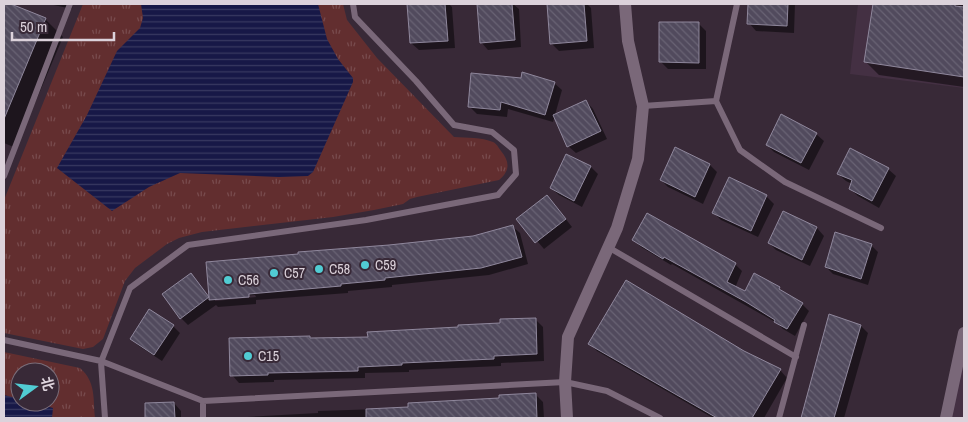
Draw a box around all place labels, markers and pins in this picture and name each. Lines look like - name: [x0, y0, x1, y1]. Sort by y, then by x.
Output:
- place label: C59: [375, 256, 396, 274]
- marker: C59: [359, 259, 371, 271]
- place label: C58: [329, 260, 350, 278]
- marker: C58: [313, 263, 325, 275]
- place label: C57: [284, 264, 305, 282]
- marker: C57: [268, 267, 280, 279]
- place label: C56: [238, 271, 259, 289]
- marker: C56: [222, 274, 234, 286]
- place label: C15: [258, 347, 279, 365]
- marker: C15: [242, 350, 254, 362]

